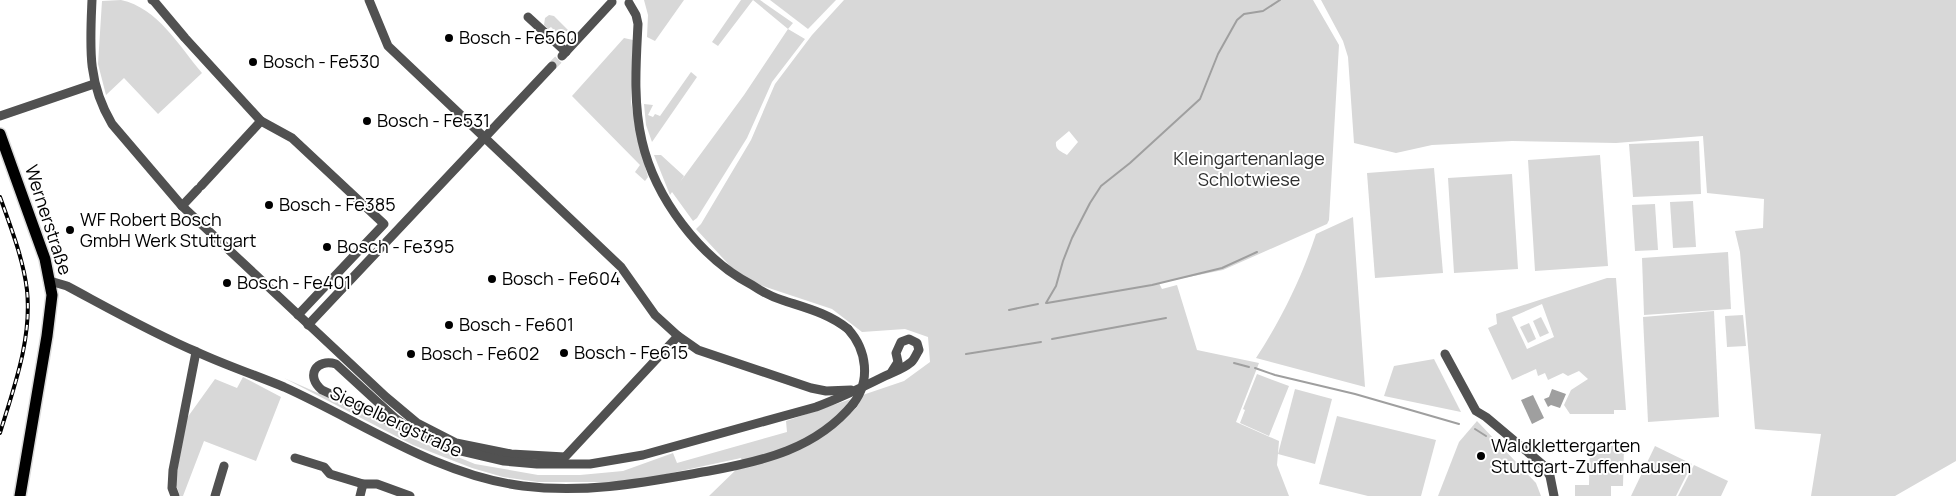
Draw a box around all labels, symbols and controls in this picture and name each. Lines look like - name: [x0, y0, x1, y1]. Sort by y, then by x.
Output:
- place label: Bosch - Fe560: [459, 25, 577, 49]
- marker: Bosch - Fe560: [443, 32, 455, 44]
- place label: Bosch - Fe530: [263, 49, 380, 73]
- marker: Bosch - Fe530: [247, 56, 259, 68]
- place label: Bosch - Fe531: [377, 108, 490, 132]
- marker: Bosch - Fe531: [361, 115, 373, 127]
- park label: Kleingartenanlage Schlotwiese: [1173, 146, 1325, 191]
- street label: Wernerstraße: [20, 162, 78, 278]
- place label: Bosch - Fe385: [279, 192, 396, 216]
- marker: Bosch - Fe385: [263, 199, 275, 211]
- place label: WF Robert Bosch GmbH Werk Stuttgart: [80, 207, 257, 252]
- marker: WF Robert Bosch GmbH Werk Stuttgart: [64, 224, 76, 236]
- place label: Bosch - Fe395: [337, 234, 454, 258]
- marker: Bosch - Fe395: [321, 241, 333, 253]
- place label: Bosch - Fe604: [502, 266, 621, 290]
- place label: Bosch - Fe401: [237, 270, 351, 294]
- marker: Bosch - Fe604: [486, 273, 498, 285]
- marker: Bosch - Fe401: [221, 277, 233, 289]
- place label: Bosch - Fe601: [459, 312, 574, 336]
- marker: Bosch - Fe601: [443, 319, 455, 331]
- place label: Bosch - Fe615: [574, 340, 688, 364]
- place label: Bosch - Fe602: [421, 341, 539, 365]
- marker: Bosch - Fe615: [558, 347, 570, 359]
- marker: Bosch - Fe602: [405, 348, 417, 360]
- street label: Siegelbergstraße: [326, 380, 466, 462]
- place label: Waldklettergarten Stuttgart-Zuffenhausen: [1491, 433, 1691, 478]
- marker: Waldklettergarten Stuttgart-Zuffenhausen: [1475, 450, 1487, 462]

